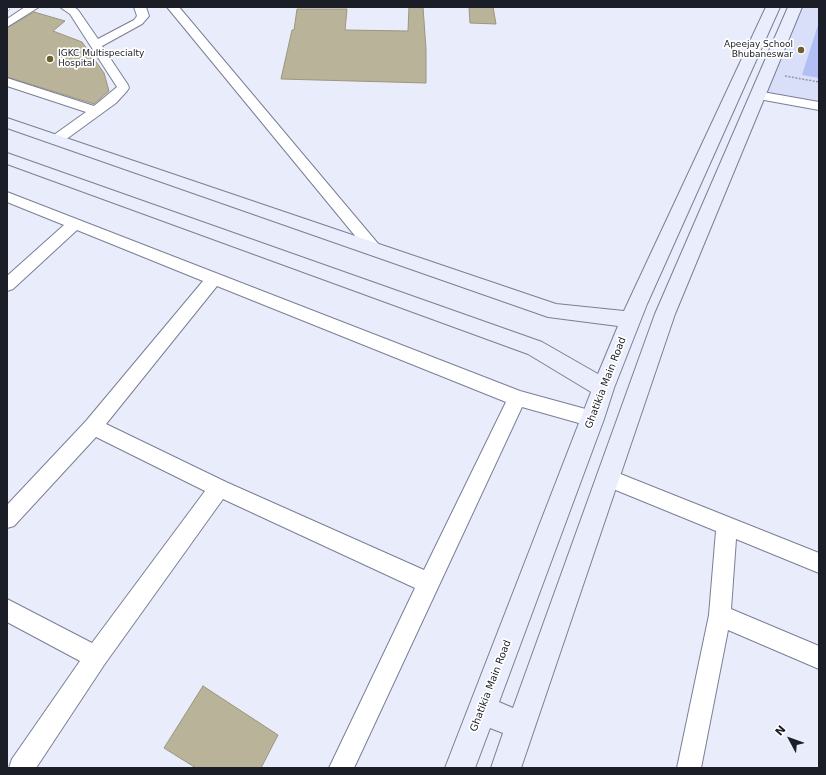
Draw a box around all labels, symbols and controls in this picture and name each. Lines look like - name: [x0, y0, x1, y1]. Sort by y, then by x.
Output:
- place label: Apeejay School Bhubaneswar: [724, 40, 793, 61]
- marker: Apeejay School Bhubaneswar: [796, 45, 806, 55]
- place label: IGKC Multispecialty Hospital: [58, 49, 144, 70]
- marker: IGKC Multispecialty Hospital: [45, 54, 55, 64]
- street label: Ghatikia Main Road: [583, 336, 629, 430]
- street label: Ghatikia Main Road: [468, 639, 514, 733]
- north arrow: [770, 719, 810, 759]
- text: N: [773, 723, 788, 739]

